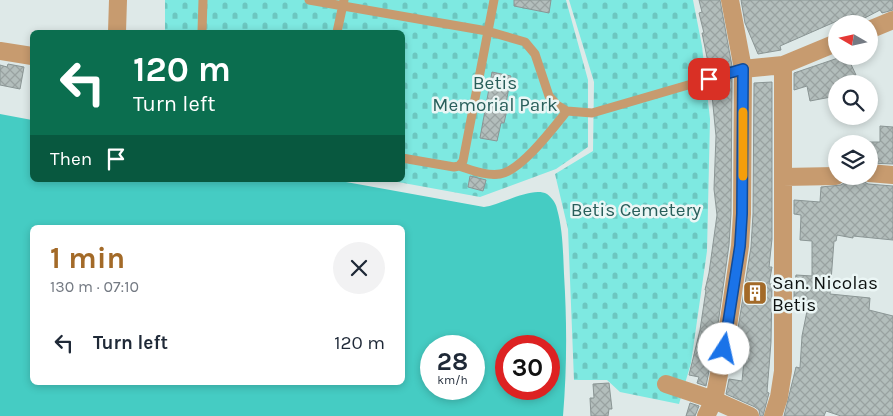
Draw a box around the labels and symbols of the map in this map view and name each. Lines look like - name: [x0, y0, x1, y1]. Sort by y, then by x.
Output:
- north arrow: [828, 15, 878, 65]
- pin: [688, 58, 730, 100]
- park label: Betis Memorial Park: [432, 72, 558, 116]
- park label: Betis Cemetery: [571, 199, 701, 221]
- place label: San. Nicolas Betis: [772, 272, 878, 316]
- building icon: San. Nicolas Betis: [742, 280, 768, 306]
- position arrow: [697, 322, 749, 374]
- speed limit sign: 30: [495, 335, 560, 400]

